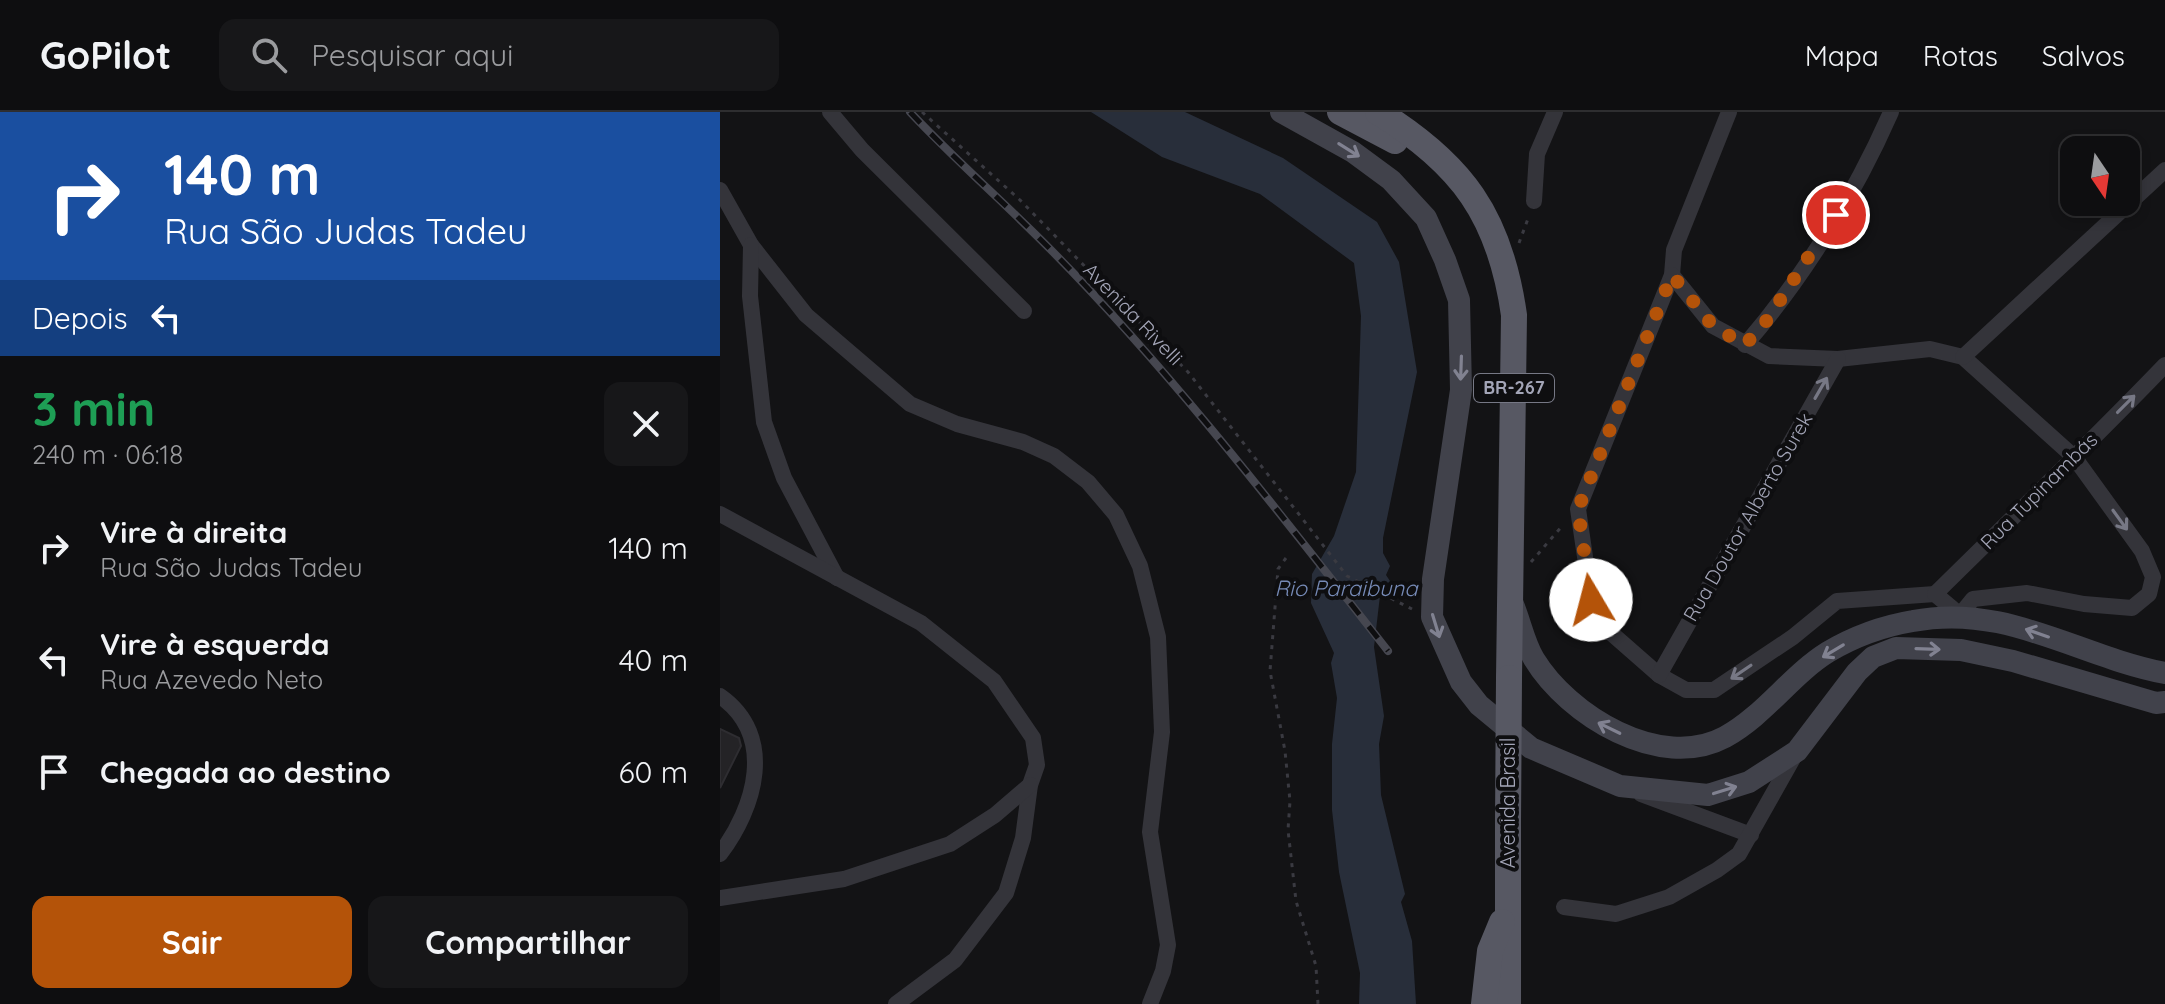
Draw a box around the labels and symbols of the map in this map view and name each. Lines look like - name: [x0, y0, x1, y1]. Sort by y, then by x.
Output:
- north arrow: [2060, 136, 2140, 216]
- one-way arrow: [1337, 143, 1360, 159]
- pin: [1802, 181, 1870, 249]
- street label: Avenida Rivelli: [1078, 257, 1188, 370]
- one-way arrow: [1454, 354, 1469, 381]
- road number: BR-267: [1474, 374, 1554, 402]
- one-way arrow: [1814, 377, 1830, 400]
- one-way arrow: [2117, 394, 2136, 414]
- street label: Rua Doutor Alberto Surek: [1678, 408, 1818, 626]
- street label: Rua Tupinambás: [1975, 427, 2102, 554]
- one-way arrow: [2111, 509, 2128, 530]
- position arrow: [1549, 558, 1633, 642]
- water label: Rio Paraibuna: [1274, 574, 1419, 602]
- one-way arrow: [1429, 612, 1444, 638]
- one-way arrow: [2025, 624, 2050, 639]
- one-way arrow: [1914, 641, 1941, 656]
- one-way arrow: [1822, 643, 1845, 659]
- one-way arrow: [1730, 664, 1752, 680]
- one-way arrow: [1597, 720, 1621, 735]
- street label: Avenida Brasil: [1495, 738, 1520, 868]
- one-way arrow: [1712, 782, 1738, 797]

